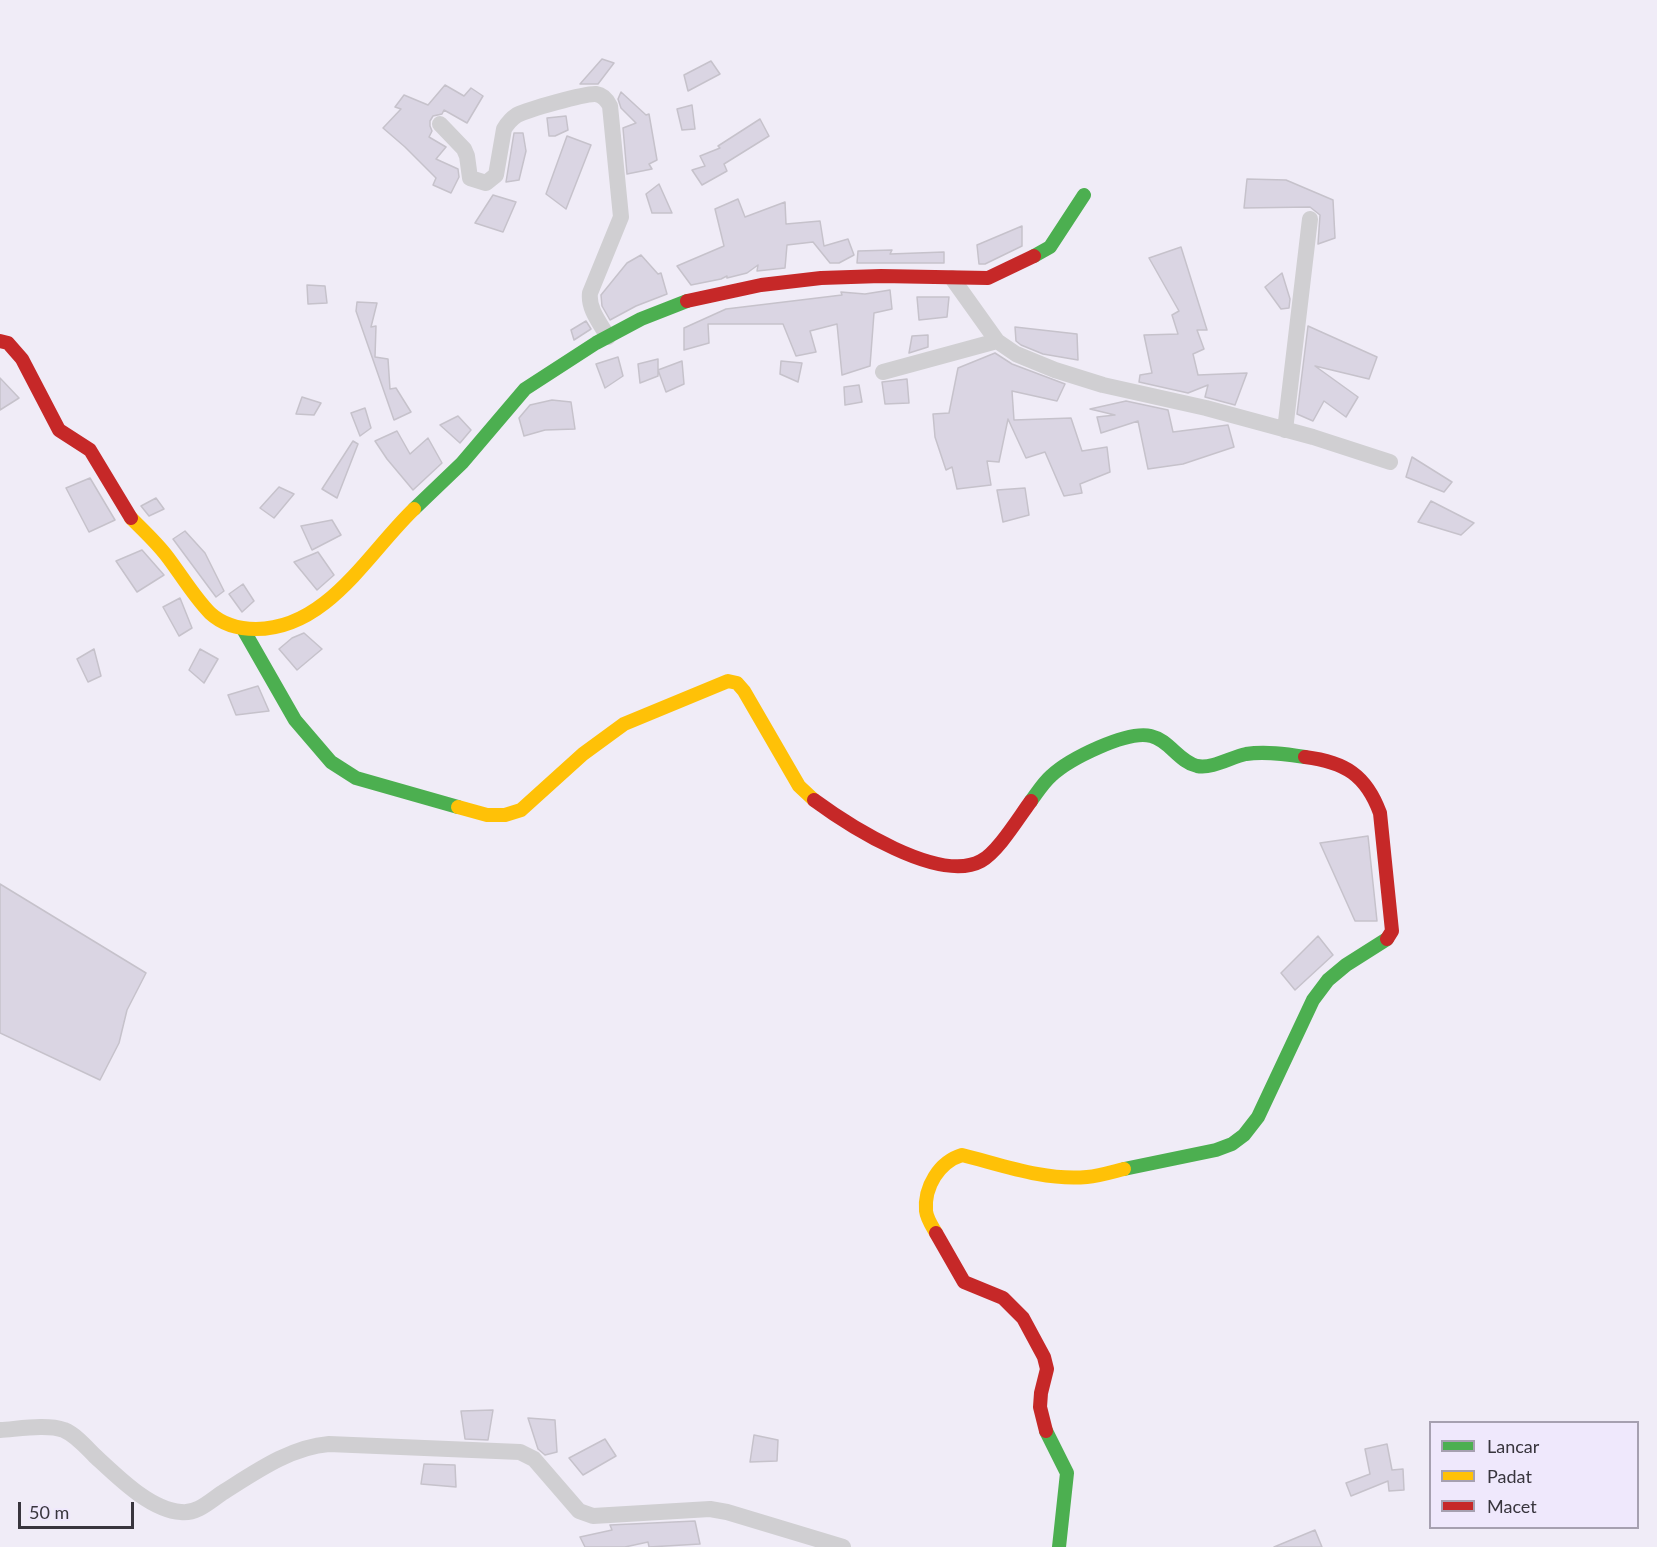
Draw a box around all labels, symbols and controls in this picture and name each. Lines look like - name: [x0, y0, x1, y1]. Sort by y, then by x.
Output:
- legend: [1429, 1421, 1639, 1529]
- text: Lancar: [1487, 1435, 1539, 1457]
- text: Padat: [1487, 1465, 1532, 1487]
- scale bar: [21, 1490, 136, 1528]
- text: Macet: [1487, 1495, 1537, 1517]
- text: 50 m: [29, 1501, 69, 1523]

